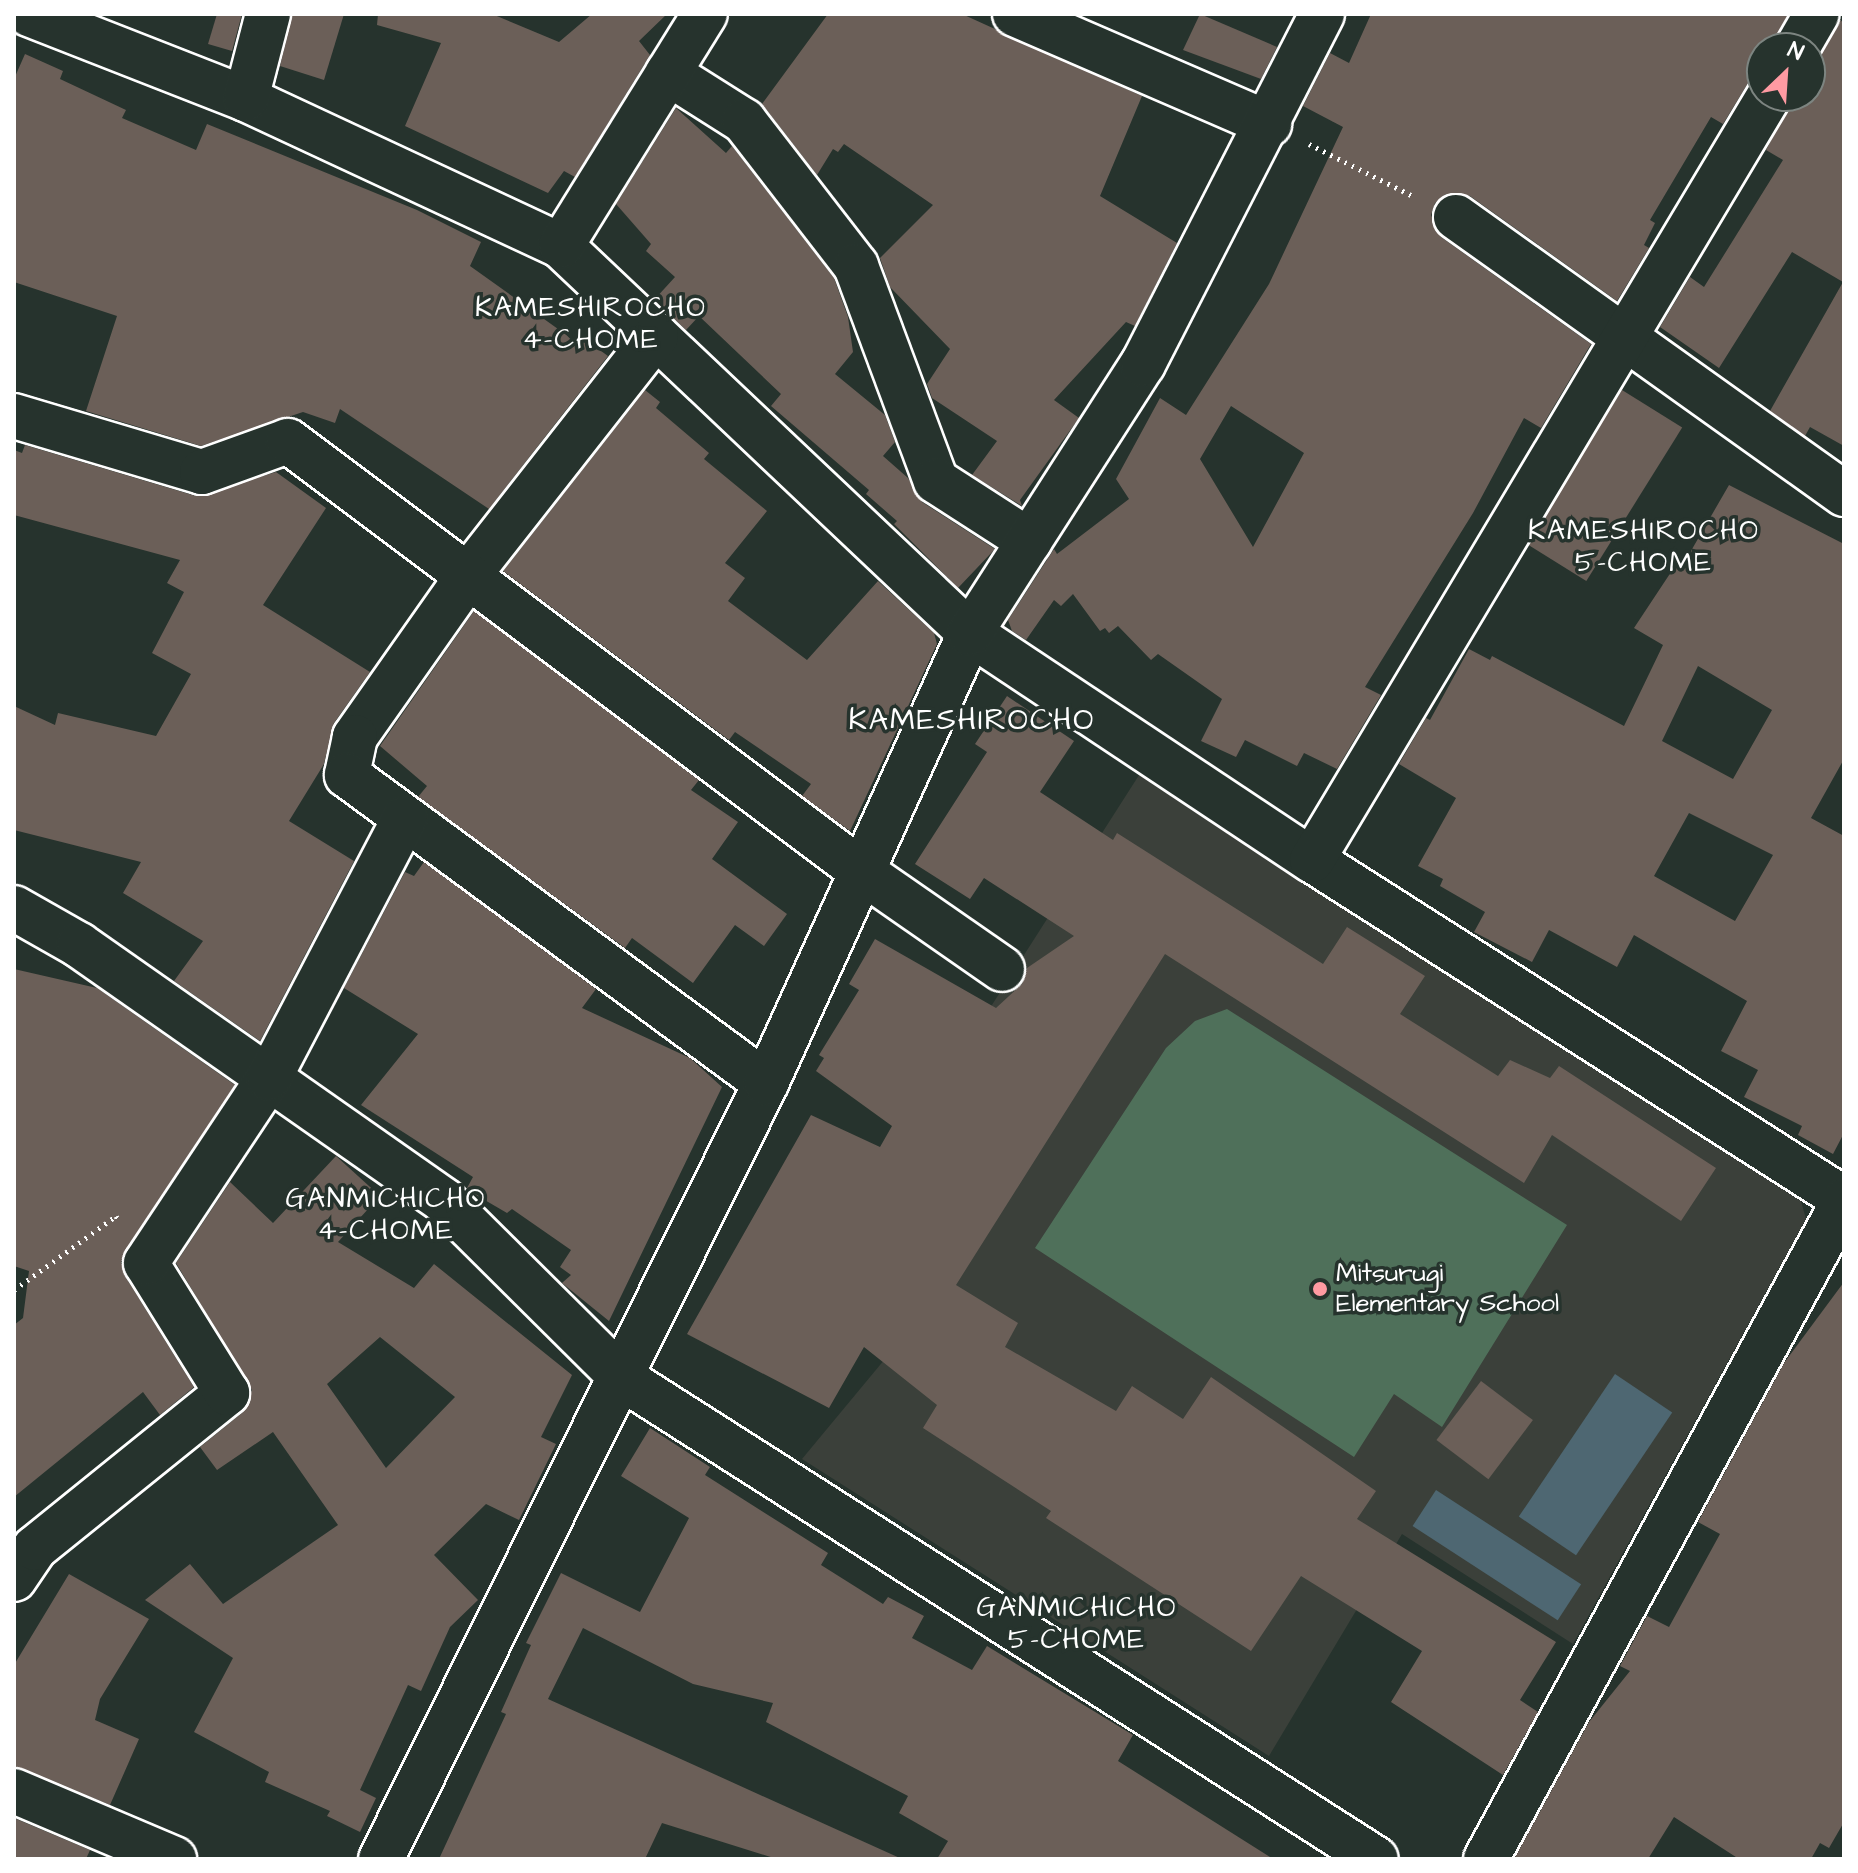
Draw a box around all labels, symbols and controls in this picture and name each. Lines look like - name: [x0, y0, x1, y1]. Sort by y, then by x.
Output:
- north arrow: [1746, 32, 1826, 112]
- text: N: [1783, 35, 1808, 69]
- district label: KAMESHIROCHO 4-CHOME: [475, 291, 707, 357]
- district label: KAMESHIROCHO 5-CHOME: [1528, 514, 1760, 580]
- district label: KAMESHIROCHO: [849, 702, 1095, 738]
- district label: GANMICHICHO 4-CHOME: [286, 1182, 486, 1248]
- place label: Mitsurugi Elementary School: [1336, 1258, 1559, 1320]
- marker: Mitsurugi Elementary School: [1311, 1280, 1329, 1298]
- district label: GANMICHICHO 5-CHOME: [977, 1591, 1177, 1657]

